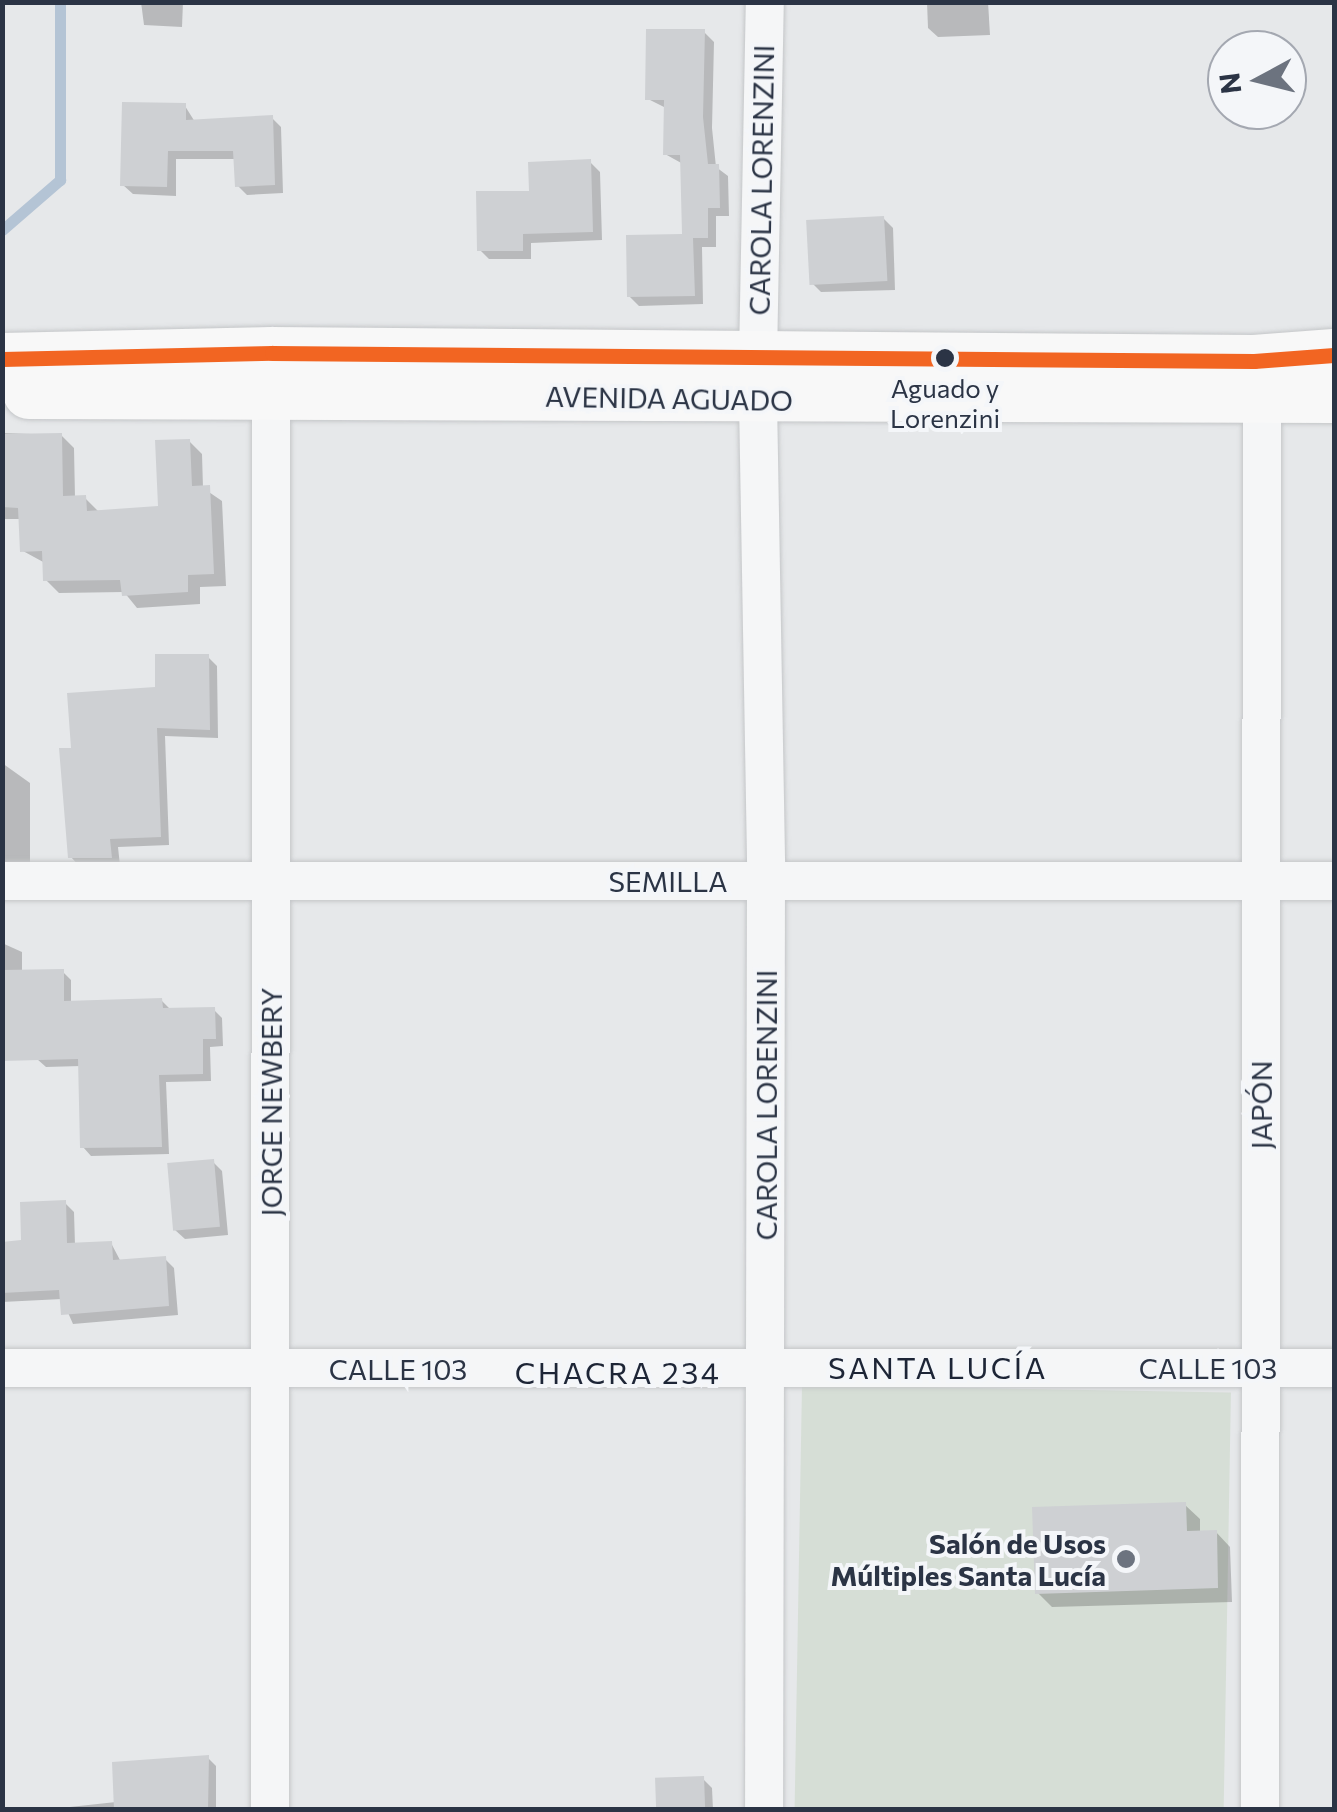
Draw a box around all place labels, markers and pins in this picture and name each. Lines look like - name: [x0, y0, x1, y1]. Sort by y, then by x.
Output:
- marker: Aguado y Lorenzini: [935, 348, 955, 368]
- place label: Aguado y Lorenzini: [890, 372, 1000, 433]
- place label: Salón de Usos Múltiples Santa Lucía: [831, 1526, 1106, 1592]
- marker: Salón de Usos Múltiples Santa Lucía: [1115, 1548, 1137, 1570]

